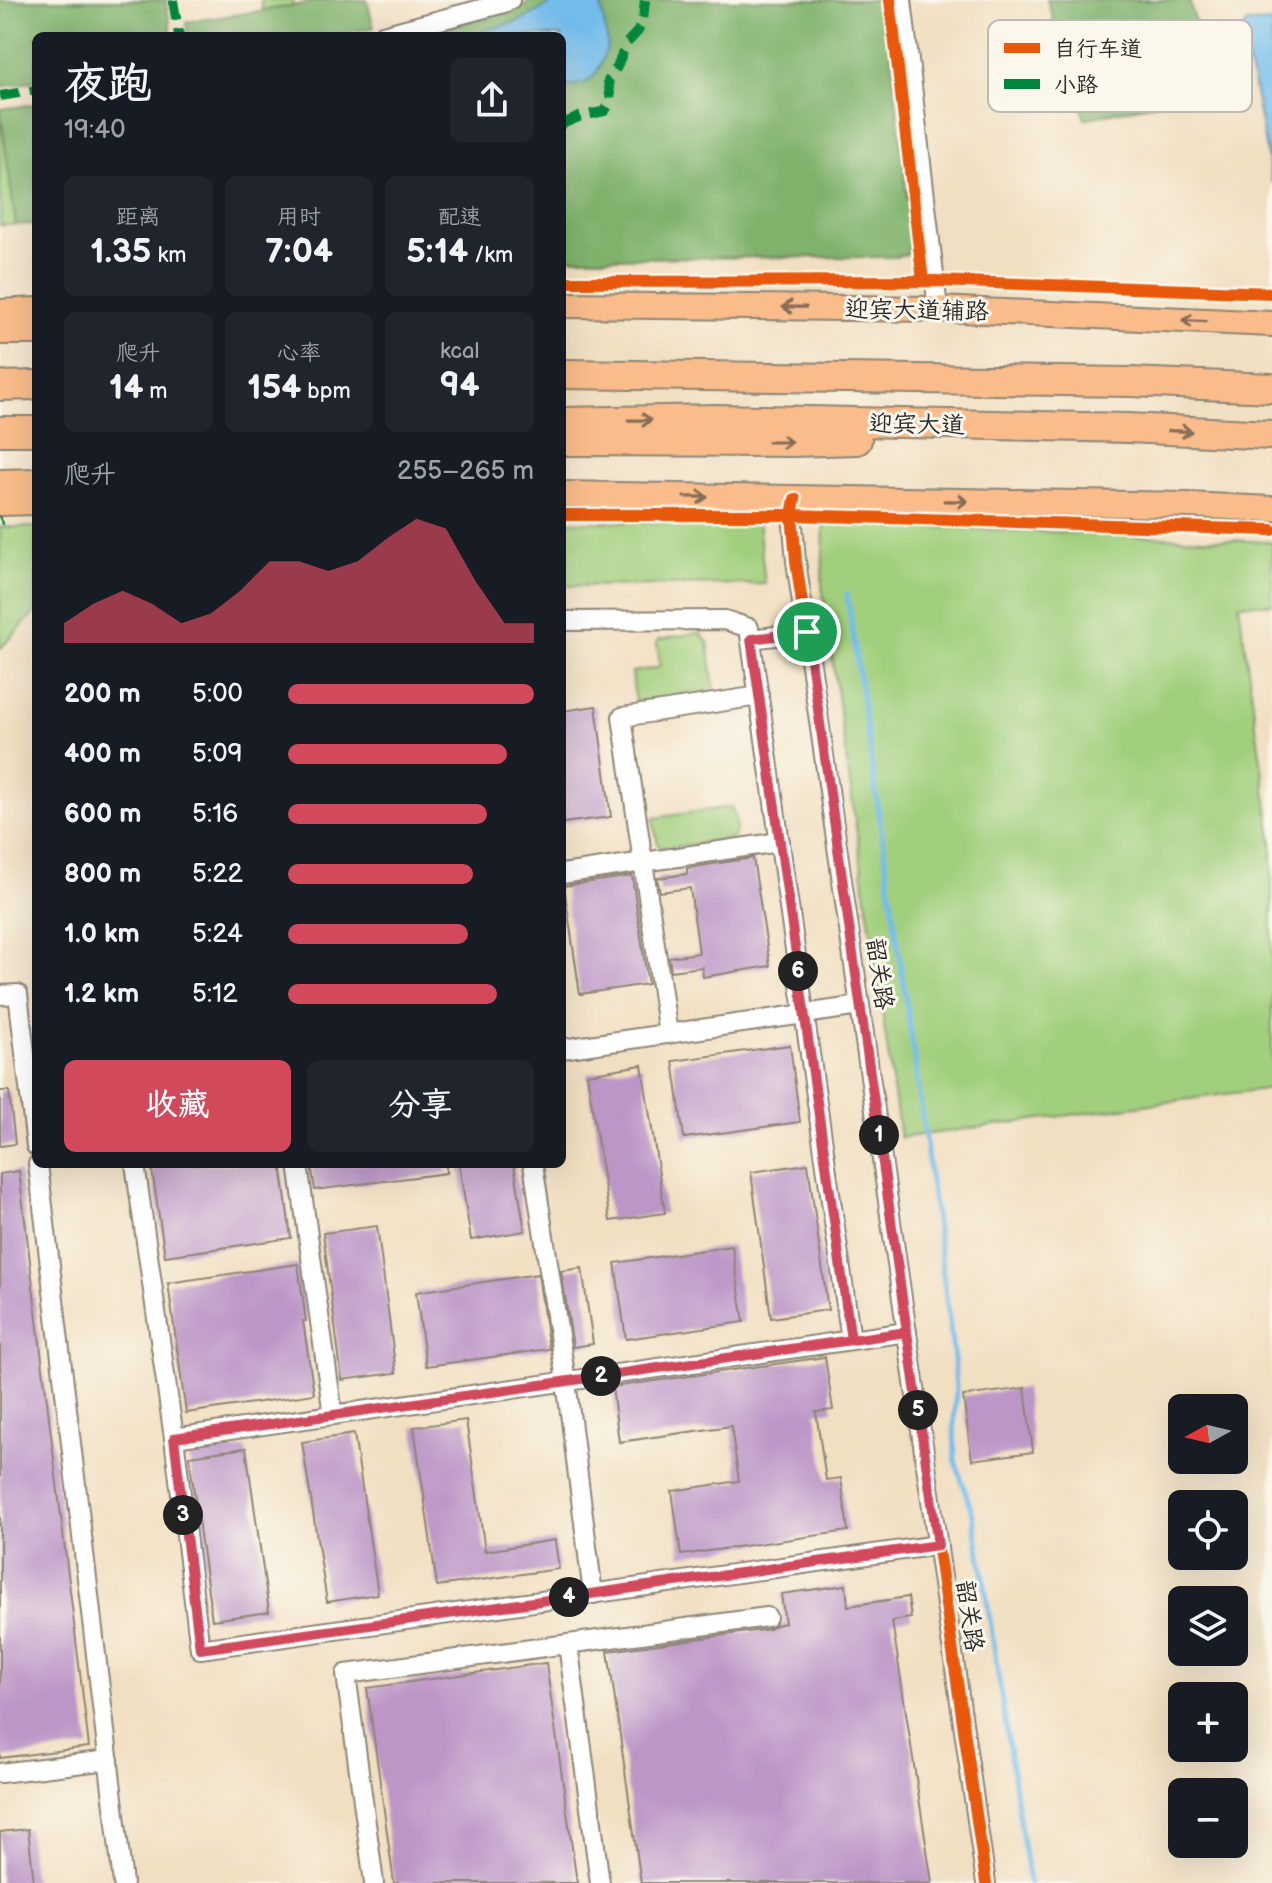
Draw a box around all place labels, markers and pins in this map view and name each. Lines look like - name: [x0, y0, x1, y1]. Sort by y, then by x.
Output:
- pin: [773, 598, 841, 666]
- pin: 6: [778, 951, 818, 991]
- pin: 1: [859, 1115, 899, 1155]
- pin: 2: [581, 1356, 621, 1396]
- pin: 5: [898, 1390, 938, 1430]
- pin: 3: [163, 1495, 203, 1535]
- pin: 4: [549, 1577, 589, 1617]

